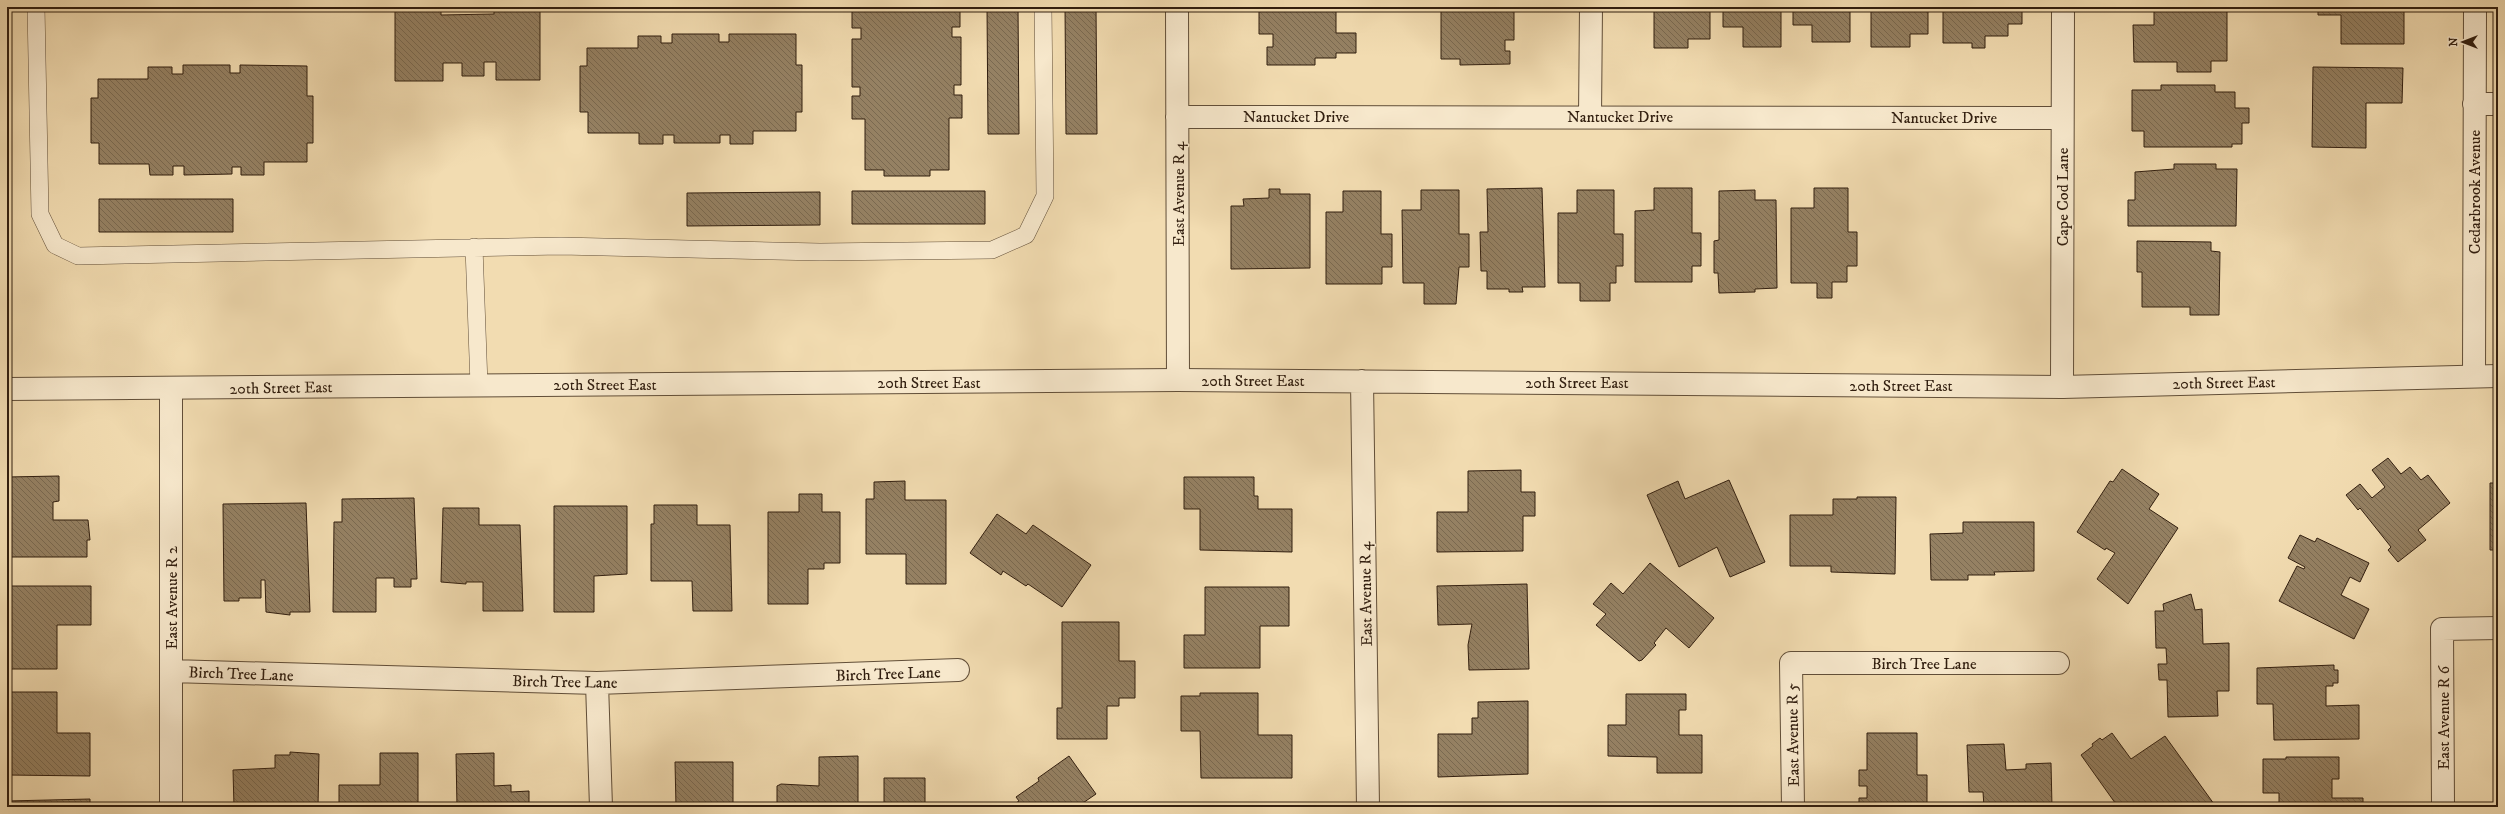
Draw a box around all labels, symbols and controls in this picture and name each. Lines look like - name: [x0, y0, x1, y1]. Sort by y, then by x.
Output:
- north arrow: [2443, 22, 2483, 62]
- text: N: [2447, 37, 2461, 47]
- street label: Nantucket Drive: [1243, 107, 1349, 127]
- street label: Nantucket Drive: [1567, 107, 1673, 127]
- street label: Nantucket Drive: [1891, 108, 1997, 128]
- street label: Cedarbrook Avenue: [2465, 129, 2485, 254]
- street label: East Avenue R 4: [1169, 141, 1189, 246]
- street label: Cape Cod Lane: [2053, 147, 2073, 246]
- street label: 20th Street East: [1201, 371, 1305, 391]
- street label: 20th Street East: [2172, 372, 2276, 394]
- street label: 20th Street East: [877, 373, 981, 393]
- street label: 20th Street East: [1525, 373, 1629, 393]
- street label: 20th Street East: [553, 375, 657, 395]
- street label: 20th Street East: [1849, 376, 1953, 396]
- street label: 20th Street East: [229, 377, 333, 399]
- street label: East Avenue R 4: [1355, 541, 1377, 647]
- street label: East Avenue R 2: [162, 546, 182, 650]
- street label: Birch Tree Lane: [1871, 654, 1977, 674]
- street label: Birch Tree Lane: [188, 662, 294, 686]
- street label: Birch Tree Lane: [835, 662, 941, 686]
- street label: East Avenue R 6: [2434, 665, 2454, 770]
- street label: Birch Tree Lane: [512, 671, 618, 693]
- street label: East Avenue R 5: [1782, 683, 1804, 787]

